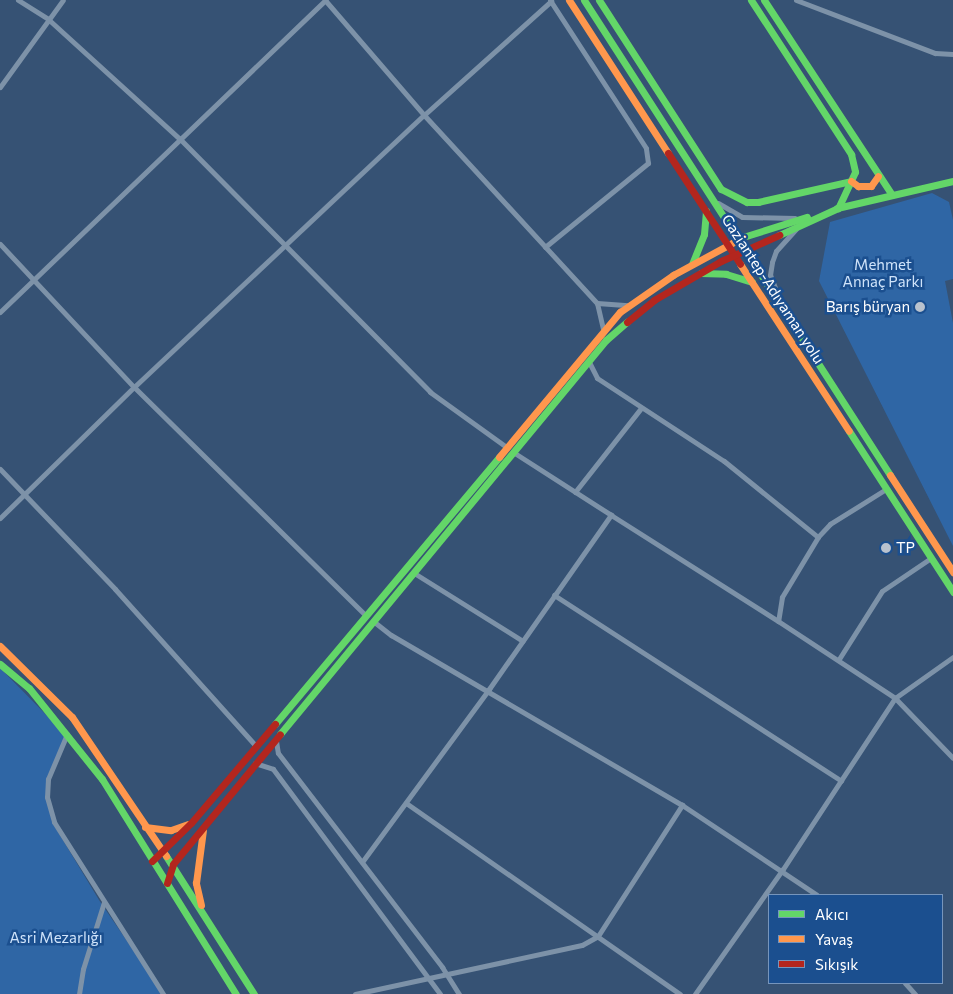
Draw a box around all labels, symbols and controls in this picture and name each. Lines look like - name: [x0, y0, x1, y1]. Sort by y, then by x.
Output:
- street label: Gaziantep-Adıyaman yolu: [718, 211, 828, 367]
- park label: Mehmet Annaç Parkı: [843, 255, 923, 290]
- place label: Barış büryan: [826, 298, 910, 316]
- marker: Barış büryan: [914, 301, 926, 313]
- place label: TP: [896, 539, 915, 557]
- marker: TP: [880, 542, 892, 554]
- legend: [768, 894, 943, 984]
- text: Akıcı: [815, 905, 849, 923]
- park label: Asri Mezarlığı: [9, 929, 103, 947]
- text: Yavaş: [815, 930, 853, 948]
- text: Sıkışık: [815, 955, 858, 973]

